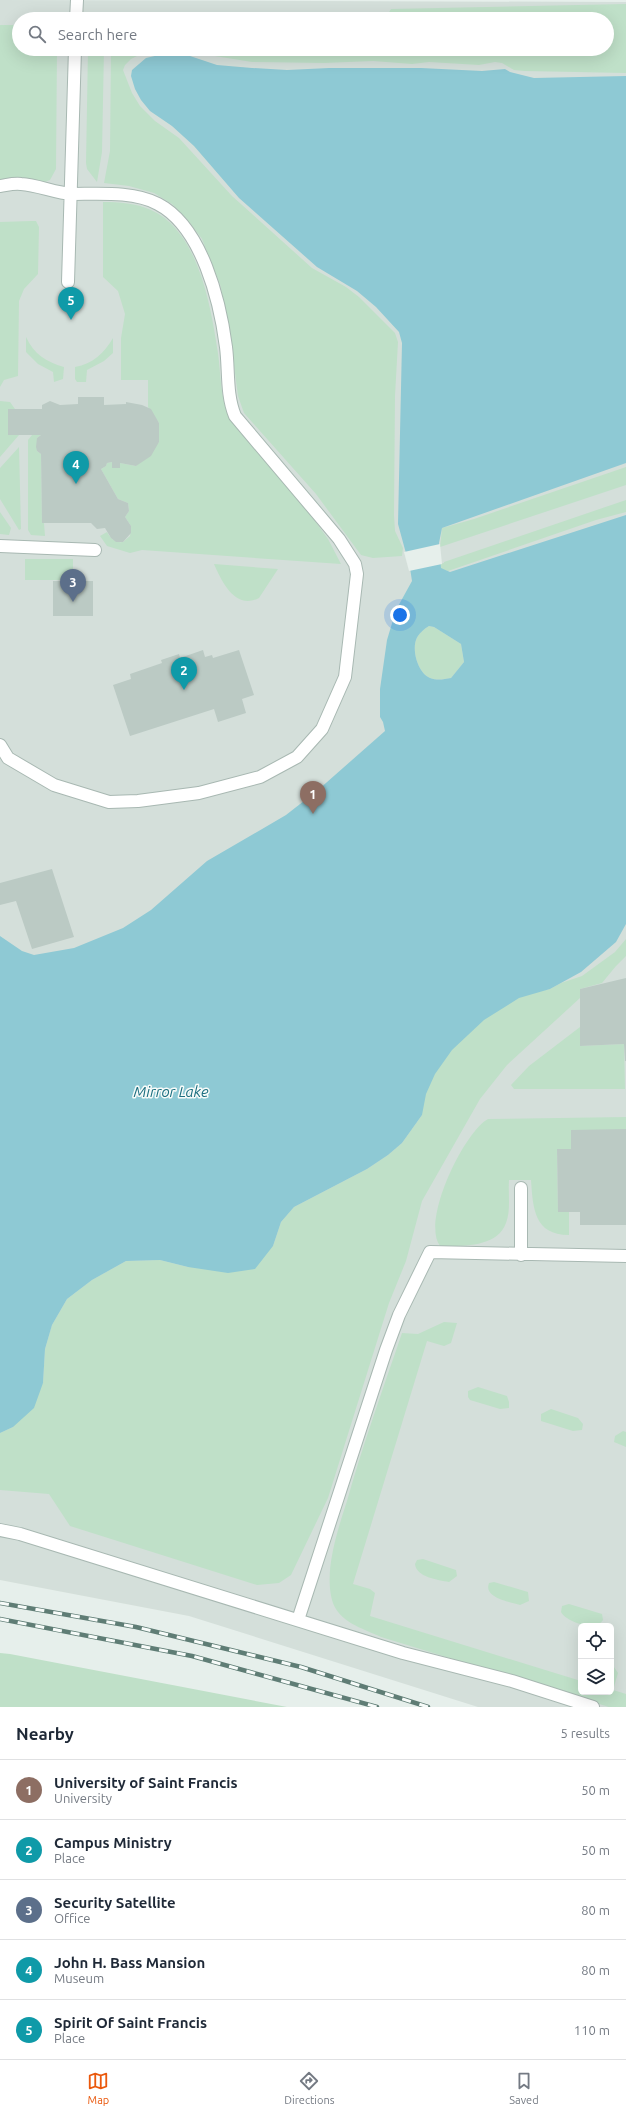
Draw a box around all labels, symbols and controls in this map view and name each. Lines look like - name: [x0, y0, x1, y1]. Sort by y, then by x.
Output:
- search box: [12, 12, 614, 56]
- icon: search: [26, 23, 48, 45]
- text: Search here: [58, 26, 137, 43]
- pin: 5: [58, 287, 84, 320]
- pin: 4: [63, 451, 89, 484]
- pin: 3: [60, 569, 86, 602]
- your location: [390, 605, 410, 625]
- pin: 2: [171, 657, 197, 690]
- pin: 1: [300, 781, 326, 814]
- water label: Mirror Lake: [133, 1083, 209, 1100]
- map controls: [578, 1623, 614, 1695]
- button: locate: [578, 1623, 614, 1659]
- button: layers: [578, 1659, 614, 1695]
- text: Nearby: [16, 1724, 74, 1743]
- text: 5 results: [560, 1726, 610, 1740]
- text: University of Saint Francis: [54, 1774, 238, 1791]
- text: 1: [25, 1783, 33, 1797]
- text: 50 m: [581, 1783, 610, 1797]
- text: University: [54, 1791, 112, 1805]
- text: Campus Ministry: [54, 1834, 172, 1851]
- text: 2: [25, 1843, 33, 1857]
- text: 50 m: [581, 1843, 610, 1857]
- text: Place: [54, 1851, 85, 1865]
- text: Security Satellite: [54, 1894, 176, 1911]
- text: 3: [25, 1903, 33, 1917]
- text: 80 m: [581, 1903, 610, 1917]
- text: Office: [54, 1911, 90, 1925]
- text: John H. Bass Mansion: [54, 1954, 205, 1971]
- text: 4: [25, 1963, 33, 1977]
- text: 80 m: [581, 1963, 610, 1977]
- text: Museum: [54, 1971, 104, 1985]
- text: Spirit Of Saint Francis: [54, 2014, 207, 2031]
- text: 5: [25, 2023, 33, 2037]
- text: 110 m: [574, 2023, 610, 2037]
- text: Place: [54, 2031, 85, 2045]
- tab: Map: [87, 2070, 109, 2106]
- tab: Directions: [284, 2070, 335, 2106]
- tab: Saved: [509, 2070, 539, 2106]

